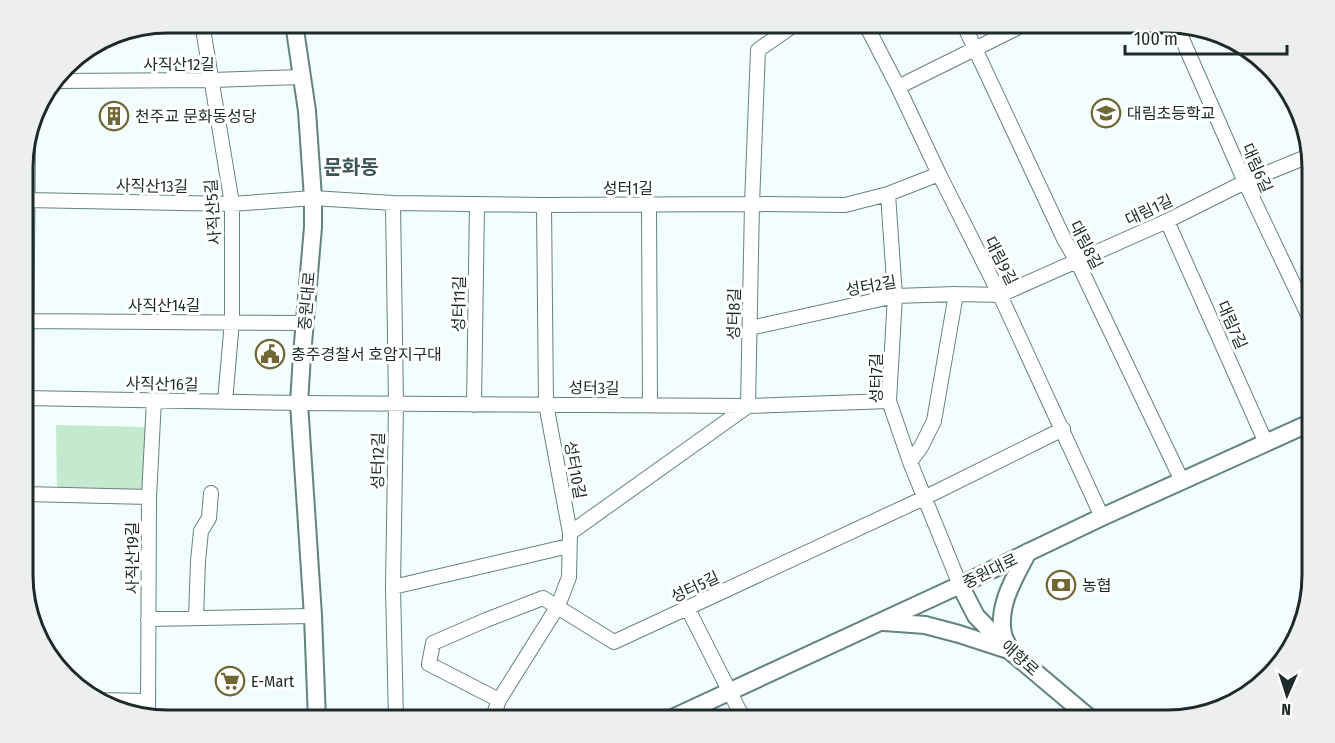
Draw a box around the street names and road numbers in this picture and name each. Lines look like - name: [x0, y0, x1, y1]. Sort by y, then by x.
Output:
- street label: 사직산12길: [143, 55, 215, 74]
- street label: 대림6길: [1238, 140, 1276, 196]
- street label: 사직산13길: [116, 176, 188, 196]
- street label: 사직산5길: [201, 178, 225, 246]
- street label: 성터1길: [603, 179, 653, 198]
- street label: 대림1길: [1122, 191, 1176, 229]
- street label: 대림8길: [1066, 217, 1106, 273]
- street label: 대림9길: [981, 234, 1021, 288]
- street label: 중원대로: [295, 271, 319, 331]
- street label: 성터2길: [844, 272, 898, 300]
- street label: 성터11길: [449, 276, 469, 332]
- street label: 성터8길: [724, 288, 744, 340]
- street label: 사직산14길: [128, 296, 200, 315]
- street label: 대림7길: [1213, 298, 1251, 352]
- street label: 성터7길: [867, 353, 886, 403]
- street label: 사직산16길: [125, 374, 199, 394]
- street label: 성터3길: [568, 378, 620, 398]
- street label: 성터12길: [368, 432, 388, 490]
- street label: 성터10길: [561, 439, 589, 501]
- street label: 사직산19길: [123, 522, 142, 594]
- street label: 중원대로: [959, 549, 1021, 592]
- street label: 성터5길: [668, 568, 722, 606]
- street label: 애향로: [997, 636, 1043, 680]

